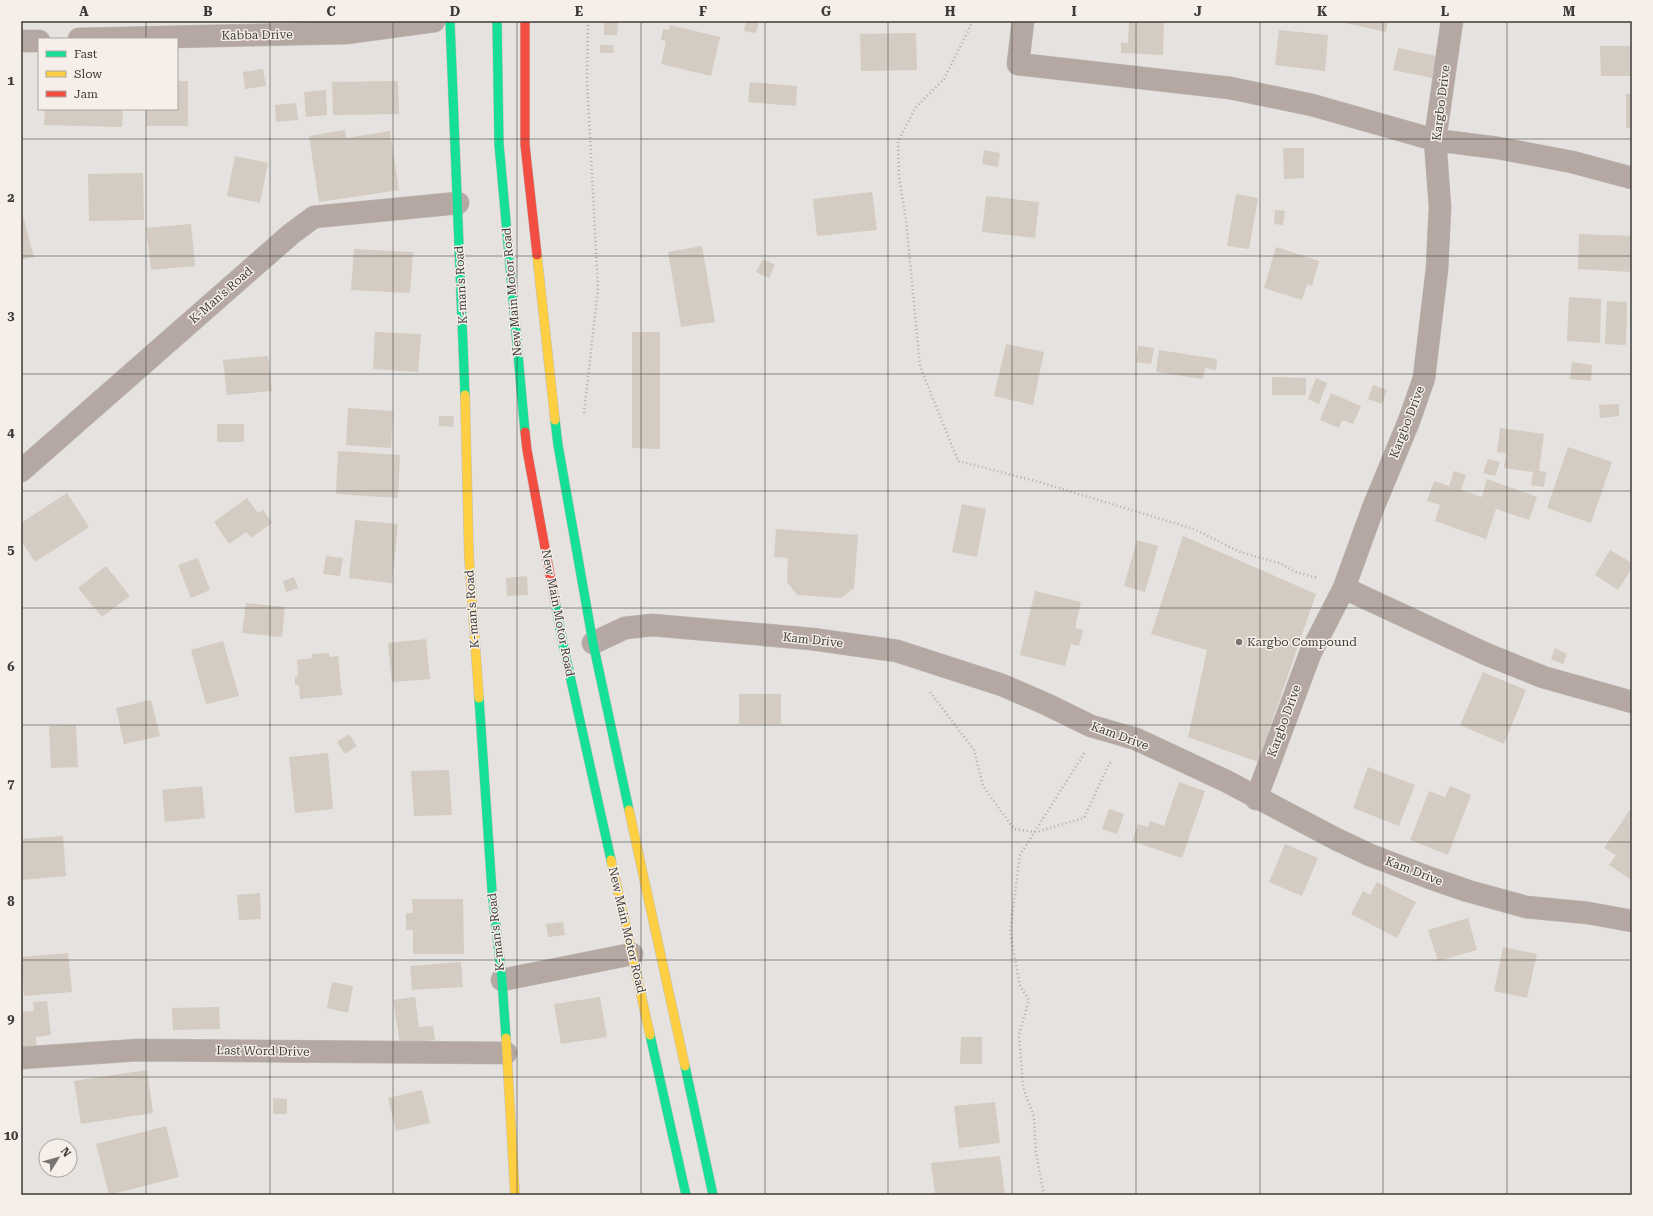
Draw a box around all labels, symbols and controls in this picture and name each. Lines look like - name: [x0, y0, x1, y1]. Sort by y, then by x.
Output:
- text: A: [79, 4, 89, 19]
- text: B: [203, 4, 213, 19]
- text: C: [326, 4, 336, 19]
- text: D: [450, 4, 460, 19]
- text: E: [575, 4, 583, 19]
- text: F: [699, 4, 707, 19]
- text: G: [821, 4, 831, 19]
- text: H: [945, 4, 956, 19]
- text: I: [1071, 4, 1077, 19]
- text: J: [1194, 4, 1202, 19]
- text: K: [1317, 4, 1328, 19]
- text: L: [1441, 4, 1449, 19]
- text: M: [1563, 4, 1576, 19]
- street label: Kabba Drive: [221, 27, 293, 43]
- legend: [38, 38, 178, 110]
- text: Fast: [74, 47, 98, 61]
- street label: Kargbo Drive: [1429, 64, 1453, 142]
- text: Slow: [74, 67, 102, 81]
- text: 1: [7, 73, 15, 88]
- text: Jam: [74, 87, 98, 101]
- text: 2: [7, 190, 15, 205]
- street label: New Main Motor Road: [499, 227, 525, 357]
- street label: K-man's Road: [452, 245, 470, 325]
- street label: K-Man's Road: [187, 264, 256, 326]
- text: 3: [7, 308, 15, 323]
- street label: Kargbo Drive: [1387, 384, 1427, 460]
- text: 4: [7, 425, 15, 440]
- text: 5: [7, 542, 15, 557]
- street label: New Main Motor Road: [539, 548, 577, 678]
- street label: K-man's Road: [462, 569, 482, 649]
- street label: Kam Drive: [782, 630, 844, 650]
- place label: Kargbo Compound: [1247, 635, 1357, 649]
- marker: Kargbo Compound: [1234, 637, 1244, 647]
- text: 6: [7, 659, 15, 674]
- street label: Kargbo Drive: [1264, 682, 1304, 759]
- street label: Kam Drive: [1089, 719, 1151, 753]
- text: 7: [7, 776, 15, 791]
- street label: Kam Drive: [1383, 854, 1445, 889]
- street label: New Main Motor Road: [606, 865, 648, 995]
- street label: K-man's Road: [485, 892, 507, 972]
- text: 8: [7, 894, 15, 909]
- text: 9: [7, 1011, 15, 1026]
- street label: Last Word Drive: [216, 1043, 310, 1059]
- text: 10: [4, 1128, 18, 1143]
- north arrow: [38, 1138, 78, 1178]
- text: N: [58, 1145, 74, 1160]

